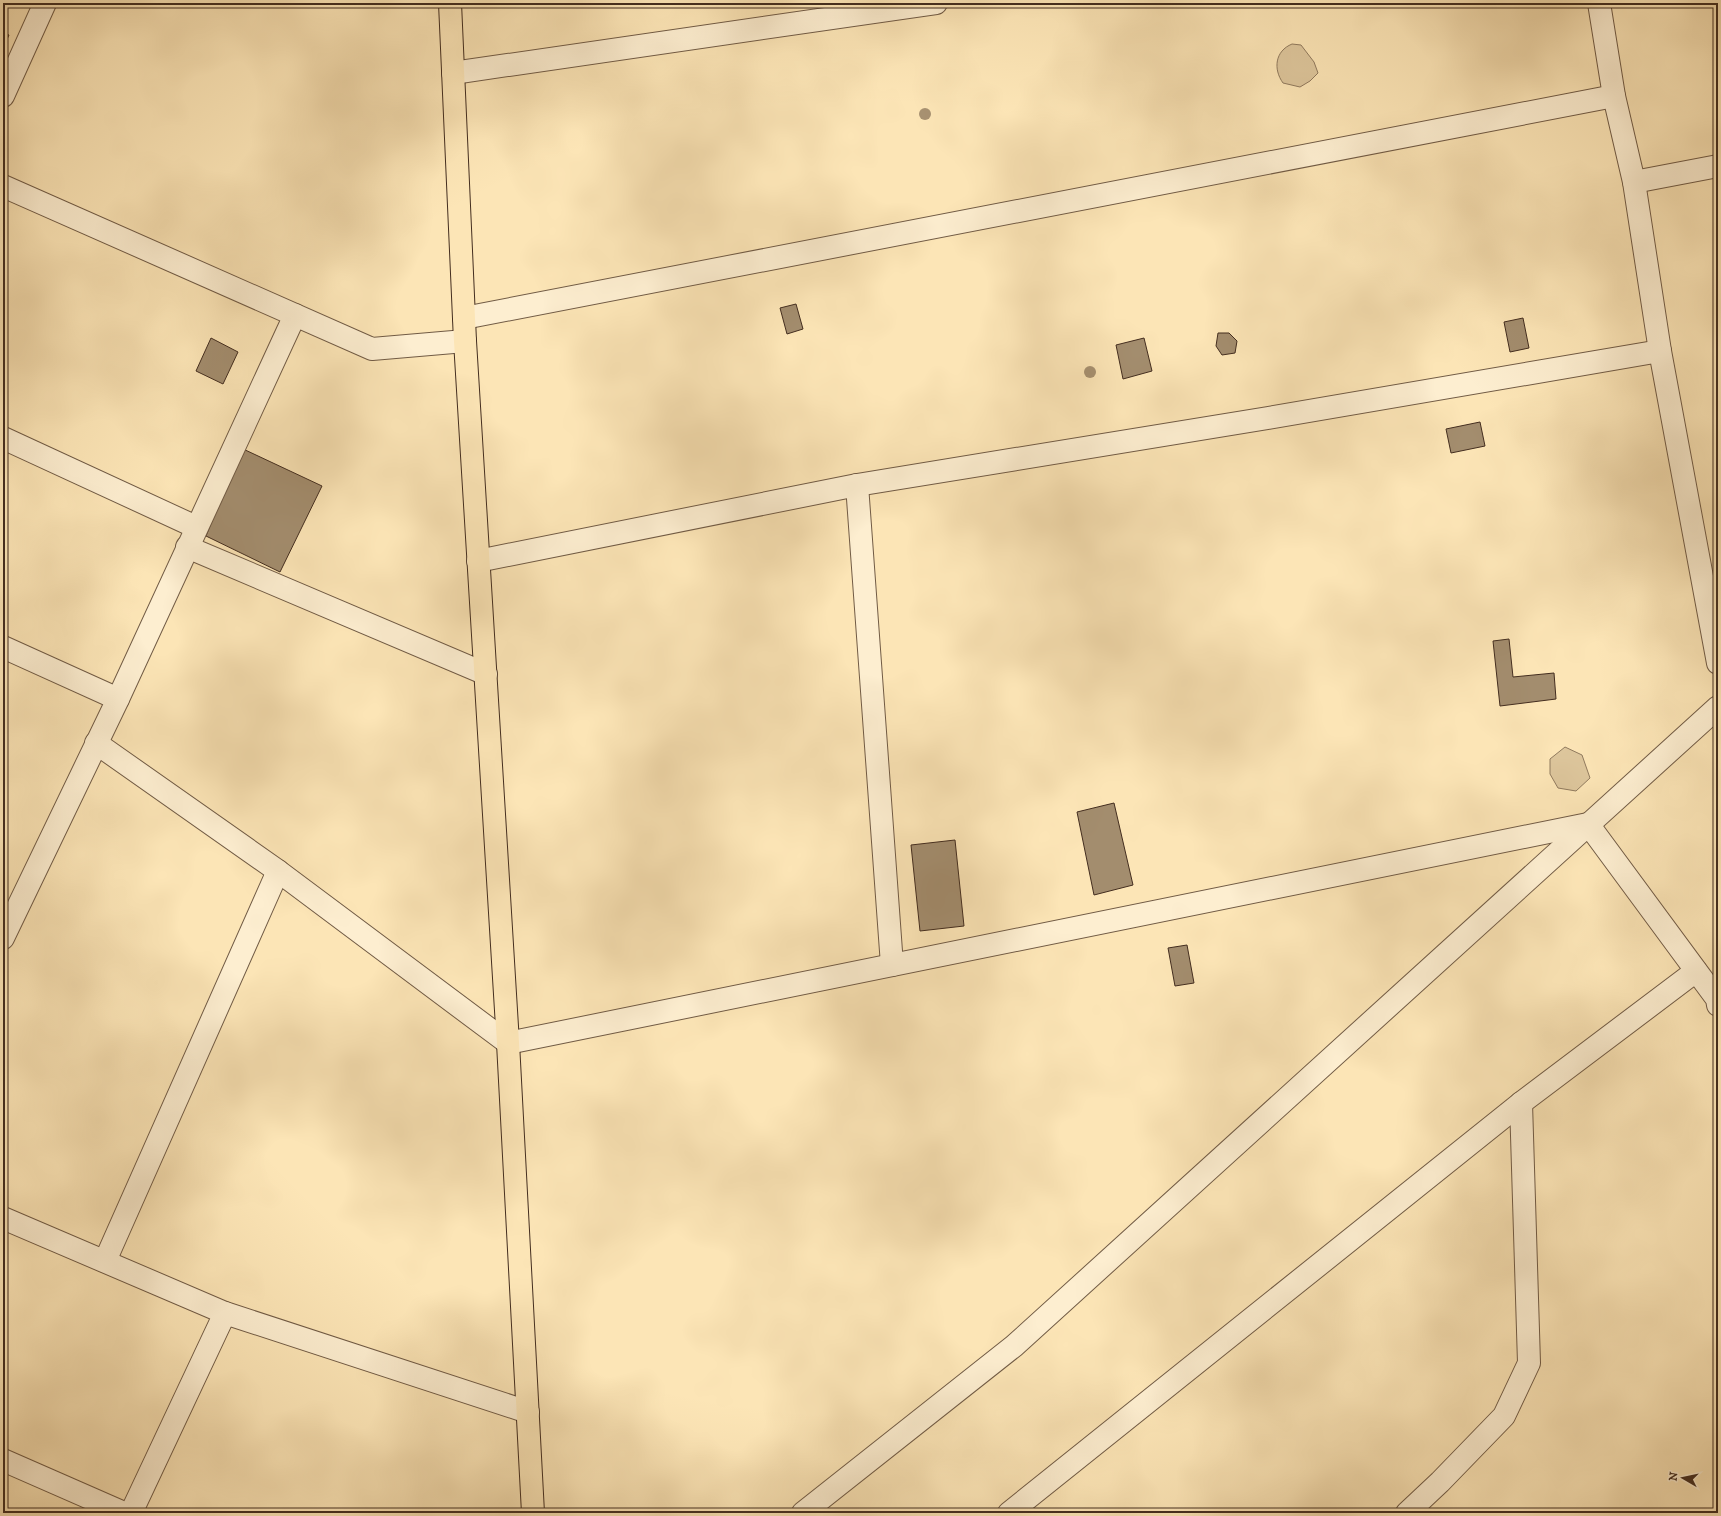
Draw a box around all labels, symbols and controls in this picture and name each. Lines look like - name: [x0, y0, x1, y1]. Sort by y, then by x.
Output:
- north arrow: [1663, 1458, 1703, 1498]
- text: N: [1666, 1471, 1682, 1482]

